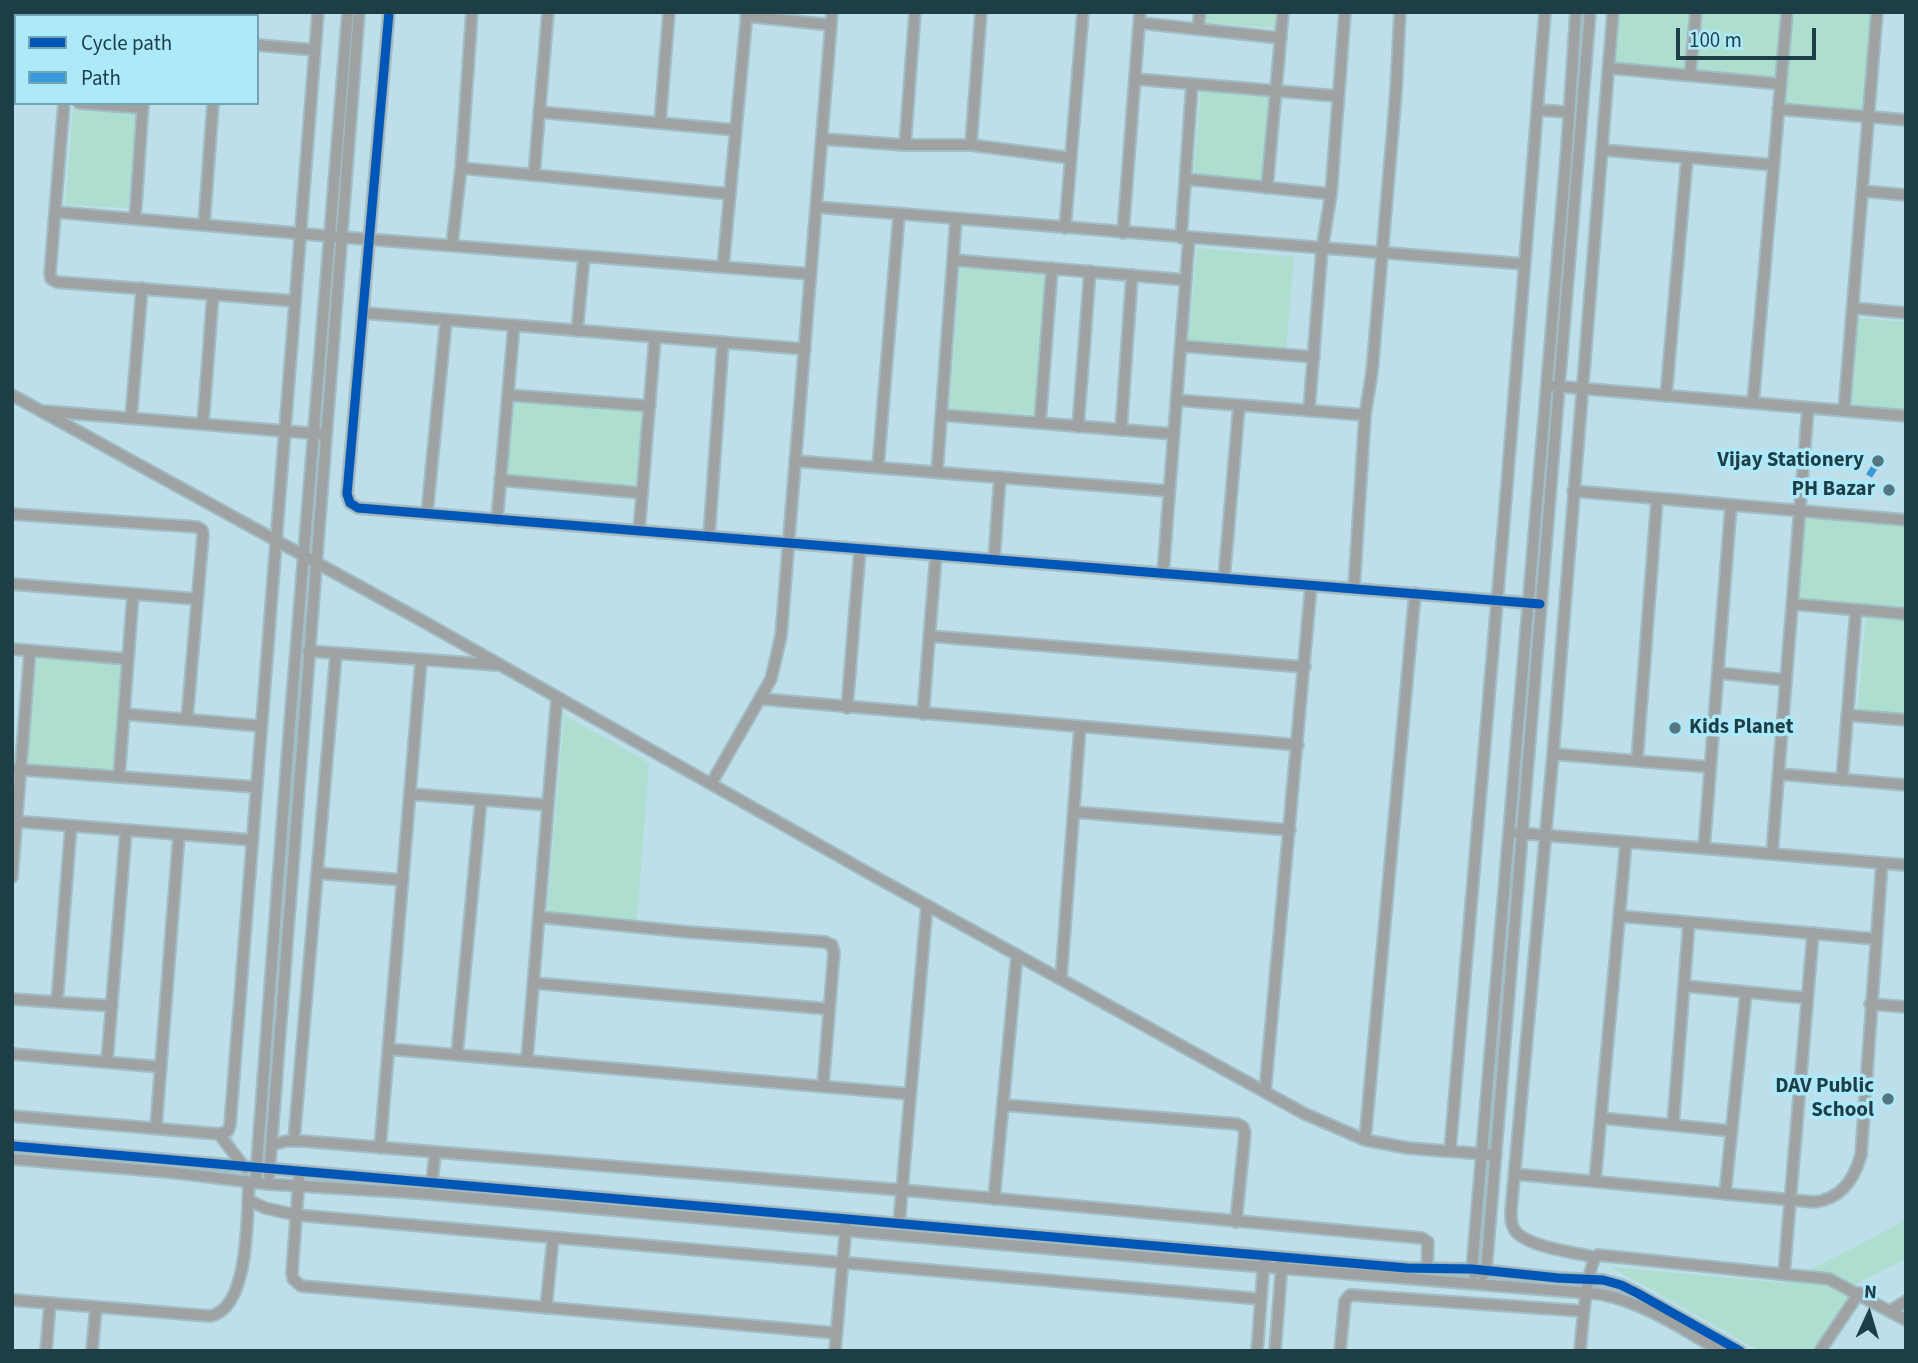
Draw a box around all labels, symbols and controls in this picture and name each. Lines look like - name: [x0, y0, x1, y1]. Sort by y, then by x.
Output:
- legend: [14, 14, 259, 105]
- scale bar: [1680, 14, 1820, 58]
- text: 100 m: [1689, 25, 1742, 55]
- text: Cycle path: [81, 28, 172, 58]
- text: Path: [81, 63, 121, 93]
- place label: Vijay Stationery: [1717, 448, 1864, 474]
- marker: Vijay Stationery: [1870, 453, 1886, 469]
- place label: PH Bazar: [1792, 477, 1875, 503]
- marker: PH Bazar: [1881, 482, 1897, 498]
- place label: Kids Planet: [1689, 715, 1794, 741]
- marker: Kids Planet: [1667, 720, 1683, 736]
- place label: DAV Public School: [1775, 1074, 1874, 1124]
- marker: DAV Public School: [1880, 1091, 1896, 1107]
- north arrow: [1834, 1279, 1904, 1349]
- text: N: [1863, 1279, 1878, 1306]

